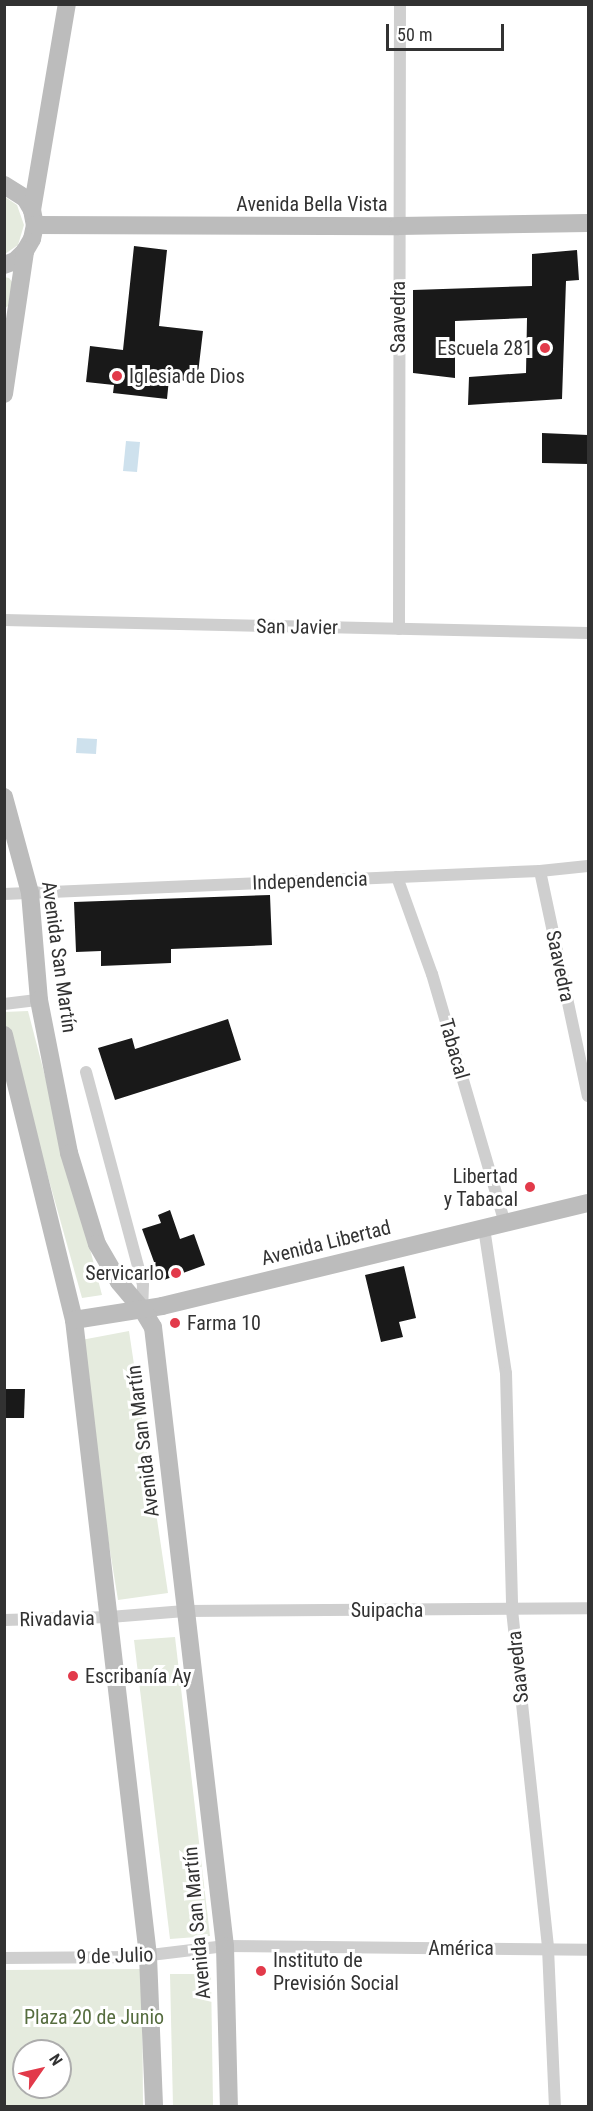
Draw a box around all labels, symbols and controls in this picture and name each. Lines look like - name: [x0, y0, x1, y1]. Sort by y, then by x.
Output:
- scale bar: [389, 12, 508, 50]
- text: 50 m: [397, 24, 432, 45]
- street label: Avenida Bella Vista: [236, 192, 388, 216]
- street label: Saavedra: [386, 281, 410, 353]
- place label: Escuela 281: [437, 336, 533, 360]
- marker: Escuela 281: [538, 341, 552, 355]
- place label: Iglesia de Dios: [129, 364, 245, 388]
- marker: Iglesia de Dios: [110, 369, 124, 383]
- street label: San Javier: [256, 614, 338, 640]
- street label: Independencia: [252, 867, 368, 895]
- street label: Avenida San Martín: [36, 880, 82, 1034]
- street label: Saavedra: [541, 928, 579, 1004]
- street label: Tabacal: [434, 1016, 474, 1082]
- place label: Libertad y Tabacal: [443, 1164, 518, 1211]
- marker: Libertad y Tabacal: [523, 1180, 537, 1194]
- street label: Avenida Libertad: [259, 1215, 393, 1271]
- place label: Servicarlo: [85, 1261, 164, 1285]
- marker: Servicarlo: [169, 1266, 183, 1280]
- place label: Farma 10: [187, 1311, 261, 1335]
- marker: Farma 10: [168, 1316, 182, 1330]
- street label: Avenida San Martín: [122, 1364, 164, 1518]
- street label: Suipacha: [351, 1598, 423, 1622]
- street label: Rivadavia: [19, 1606, 95, 1632]
- street label: Saavedra: [502, 1630, 534, 1704]
- place label: Escribanía Ay: [85, 1664, 191, 1688]
- marker: Escribanía Ay: [66, 1669, 80, 1683]
- street label: Avenida San Martín: [178, 1846, 216, 2000]
- street label: América: [428, 1936, 494, 1960]
- street label: 9 de Julio: [76, 1943, 154, 1969]
- place label: Instituto de Previsión Social: [273, 1948, 399, 1995]
- marker: Instituto de Previsión Social: [254, 1964, 268, 1978]
- park label: Plaza 20 de Junio: [24, 2005, 164, 2029]
- north arrow: [12, 2039, 72, 2099]
- text: N: [45, 2050, 66, 2069]

